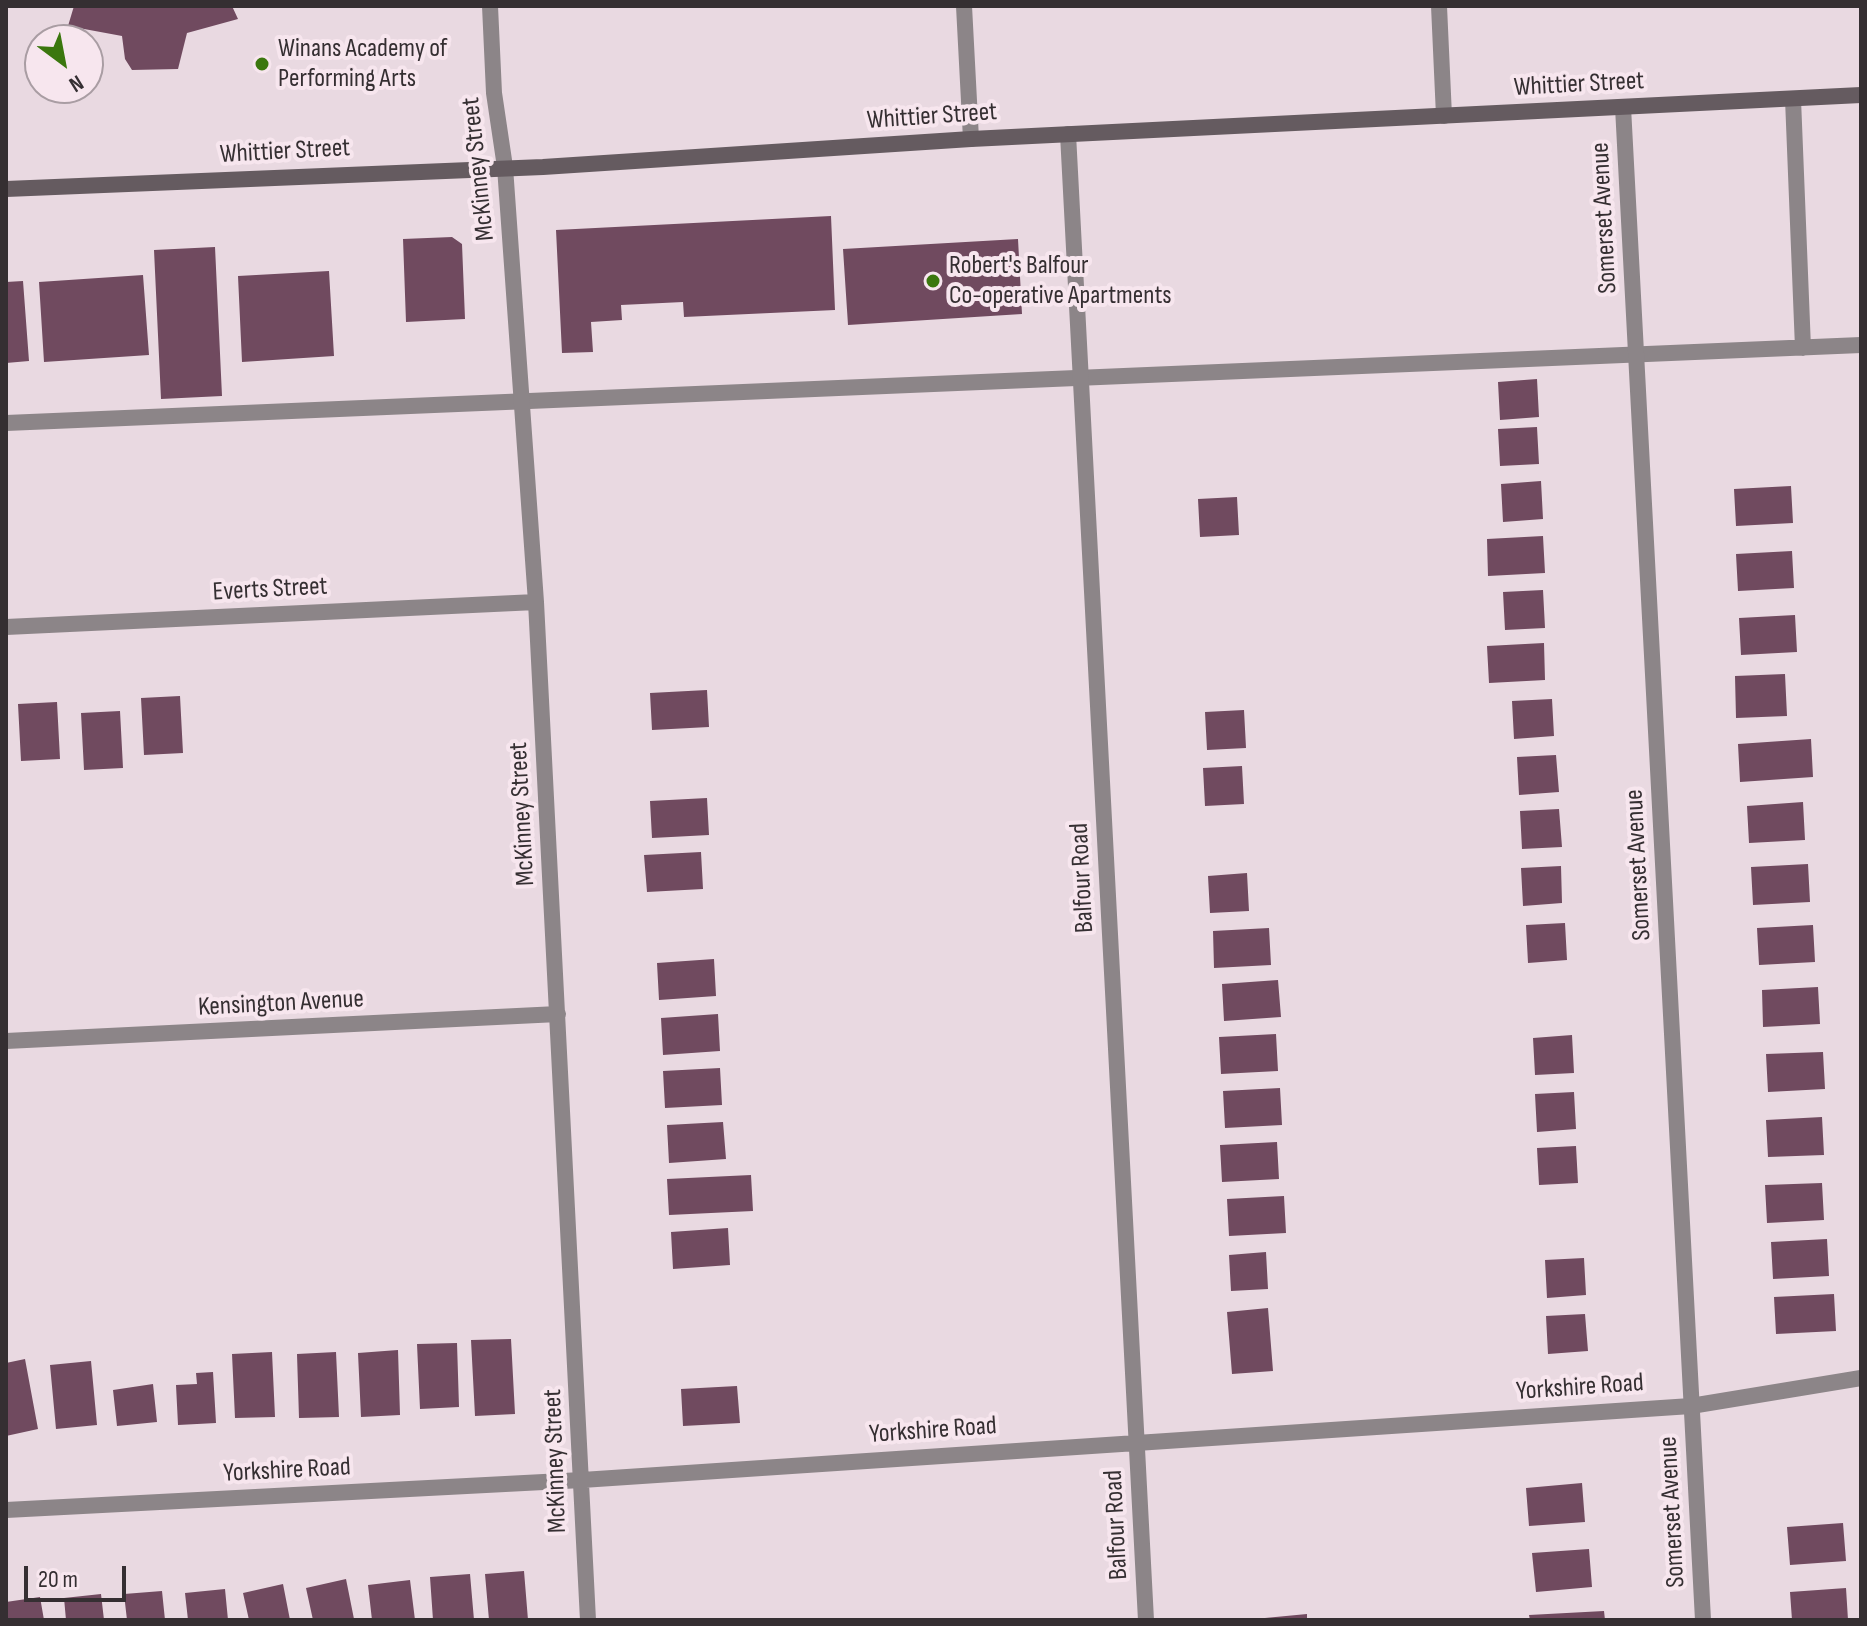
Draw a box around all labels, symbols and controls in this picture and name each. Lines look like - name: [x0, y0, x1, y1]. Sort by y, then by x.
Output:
- north arrow: [24, 24, 104, 104]
- place label: Winans Academy of Performing Arts: [278, 33, 447, 94]
- marker: Winans Academy of Performing Arts: [253, 55, 271, 73]
- street label: Whittier Street: [1513, 66, 1645, 104]
- text: N: [64, 69, 88, 98]
- street label: McKinney Street: [456, 96, 502, 242]
- street label: Whittier Street: [866, 97, 998, 137]
- street label: Whittier Street: [219, 133, 351, 171]
- street label: Somerset Avenue: [1585, 142, 1625, 294]
- place label: Robert's Balfour Co-operative Apartments: [949, 250, 1172, 312]
- marker: Robert's Balfour Co-operative Apartments: [924, 272, 942, 290]
- street label: Everts Street: [212, 571, 328, 609]
- street label: McKinney Street: [504, 741, 542, 887]
- street label: Somerset Avenue: [1619, 789, 1659, 941]
- street label: Balfour Road: [1065, 822, 1101, 934]
- street label: Kensington Avenue: [197, 984, 365, 1024]
- street label: Yorkshire Road: [1515, 1368, 1645, 1408]
- street label: McKinney Street: [538, 1388, 574, 1534]
- street label: Yorkshire Road: [868, 1411, 998, 1451]
- street label: Somerset Avenue: [1653, 1436, 1693, 1588]
- street label: Yorkshire Road: [222, 1452, 352, 1490]
- street label: Balfour Road: [1099, 1469, 1135, 1581]
- scale bar: [28, 1550, 130, 1600]
- text: 20 m: [38, 1565, 78, 1594]

